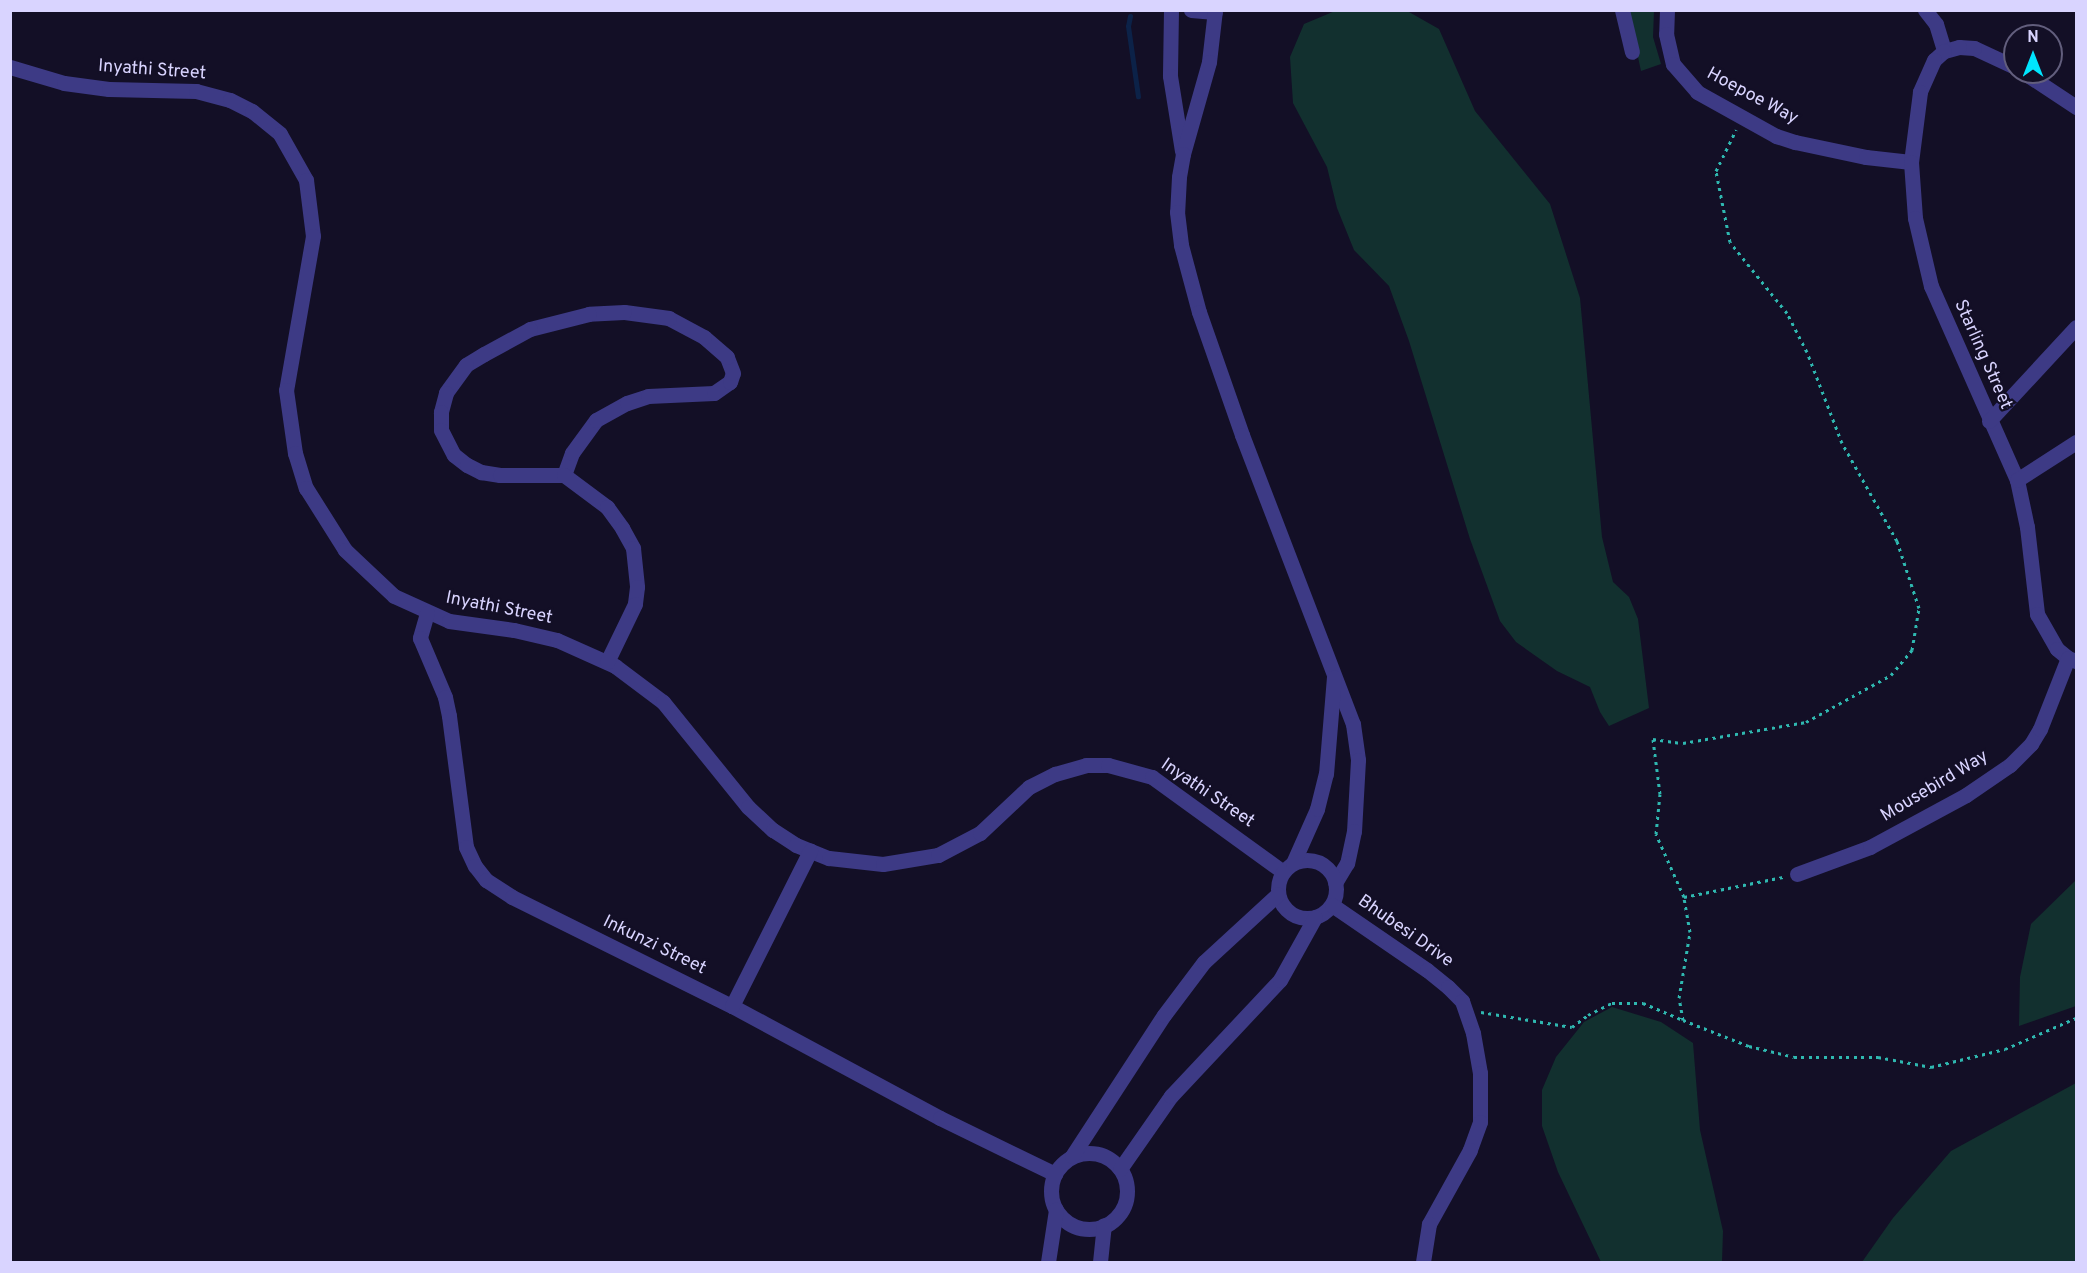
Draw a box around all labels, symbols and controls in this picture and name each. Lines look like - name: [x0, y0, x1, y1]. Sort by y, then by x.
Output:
- north arrow: [2003, 24, 2063, 84]
- text: N: [2027, 28, 2039, 48]
- street label: Inyathi Street: [97, 56, 207, 86]
- street label: Hoepoe Way: [1702, 64, 1802, 130]
- street label: Starling Street: [1948, 297, 2016, 413]
- street label: Inyathi Street: [444, 588, 554, 630]
- street label: Mousebird Way: [1877, 746, 1993, 828]
- street label: Inyathi Street: [1156, 755, 1258, 833]
- street label: Bhubesi Drive: [1353, 891, 1457, 973]
- street label: Inkunzi Street: [599, 912, 709, 980]

